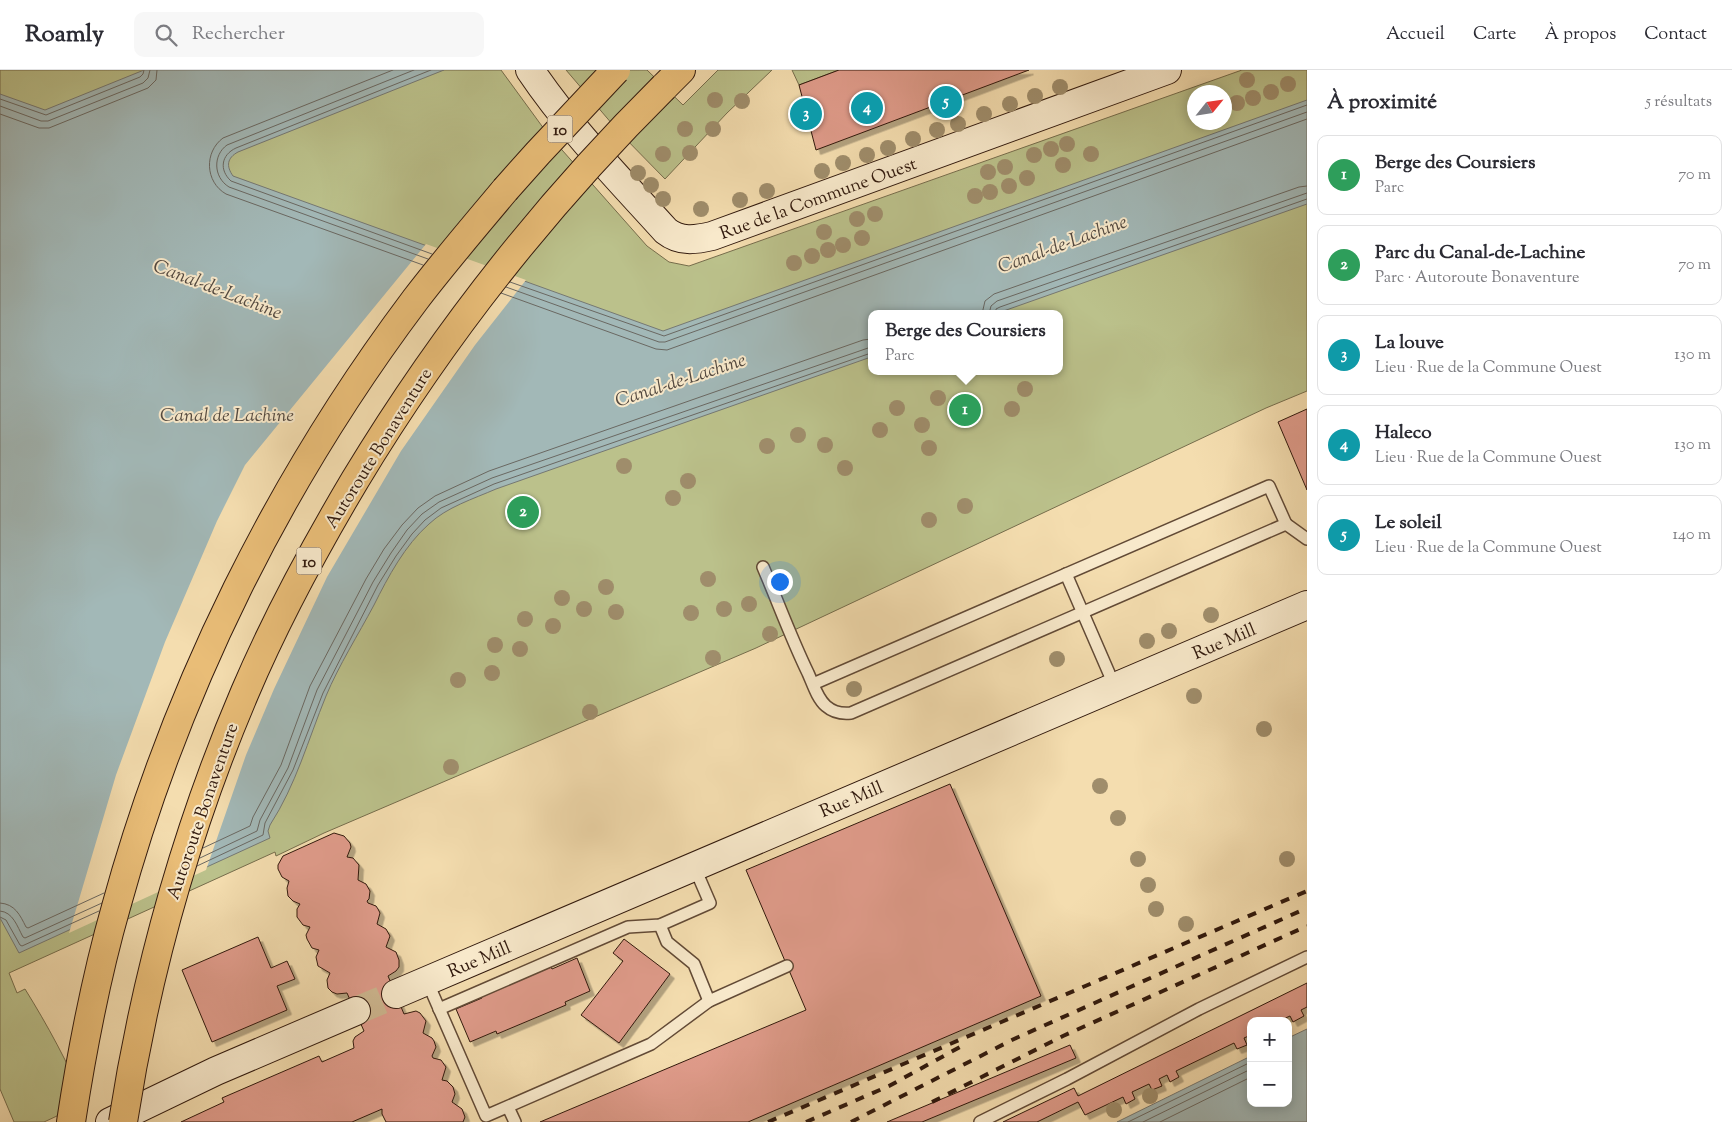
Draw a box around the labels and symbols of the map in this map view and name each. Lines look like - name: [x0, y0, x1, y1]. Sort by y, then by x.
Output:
- pin: 5: [930, 83, 962, 121]
- north arrow: [1187, 85, 1232, 130]
- pin: 4: [851, 89, 883, 127]
- pin: 3: [790, 95, 822, 133]
- road number: 10: [548, 116, 572, 142]
- street label: Rue de la Commune Ouest: [716, 152, 921, 248]
- water label: Canal-de-Lachine: [994, 209, 1132, 281]
- water label: Canal-de-Lachine: [149, 253, 286, 327]
- water label: Canal-de-Lachine: [612, 347, 750, 415]
- street label: Autoroute Bonaventure: [320, 364, 440, 534]
- pin: 1: [949, 391, 981, 429]
- water label: Canal de Lachine: [160, 403, 294, 430]
- pin: 2: [507, 493, 539, 531]
- road number: 10: [296, 548, 322, 574]
- your location: [767, 569, 793, 595]
- street label: Rue Mill: [1189, 618, 1261, 668]
- street label: Autoroute Bonaventure: [161, 720, 246, 903]
- street label: Rue Mill: [816, 776, 888, 826]
- street label: Rue Mill: [444, 936, 516, 986]

